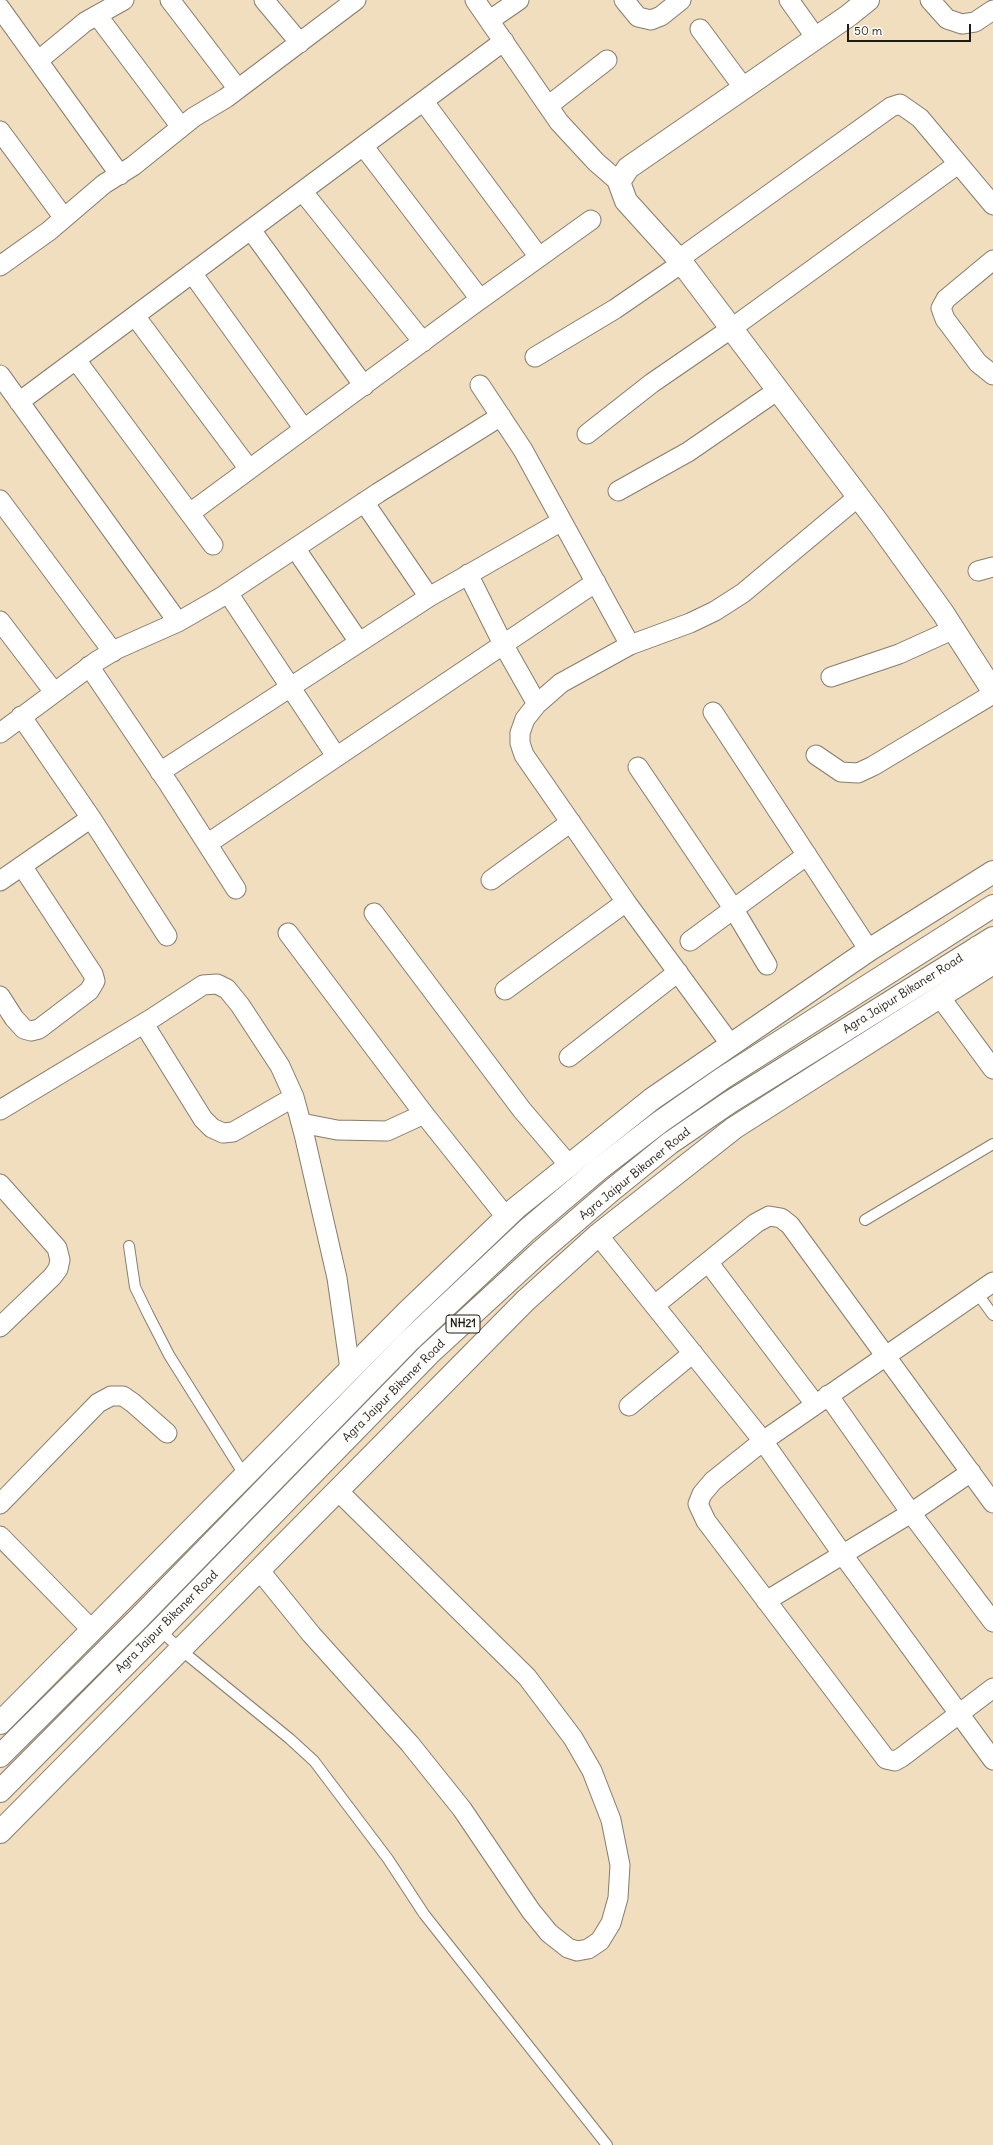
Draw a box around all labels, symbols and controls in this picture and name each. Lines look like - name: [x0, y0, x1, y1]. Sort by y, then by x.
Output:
- scale bar: [849, 16, 973, 42]
- text: 50 m: [854, 23, 882, 38]
- street label: Agra Jaipur Bikaner Road: [840, 951, 966, 1037]
- street label: Agra Jaipur Bikaner Road: [577, 1125, 693, 1223]
- road number: NH21: [446, 1315, 480, 1333]
- street label: Agra Jaipur Bikaner Road: [340, 1337, 448, 1445]
- street label: Agra Jaipur Bikaner Road: [113, 1568, 221, 1676]

